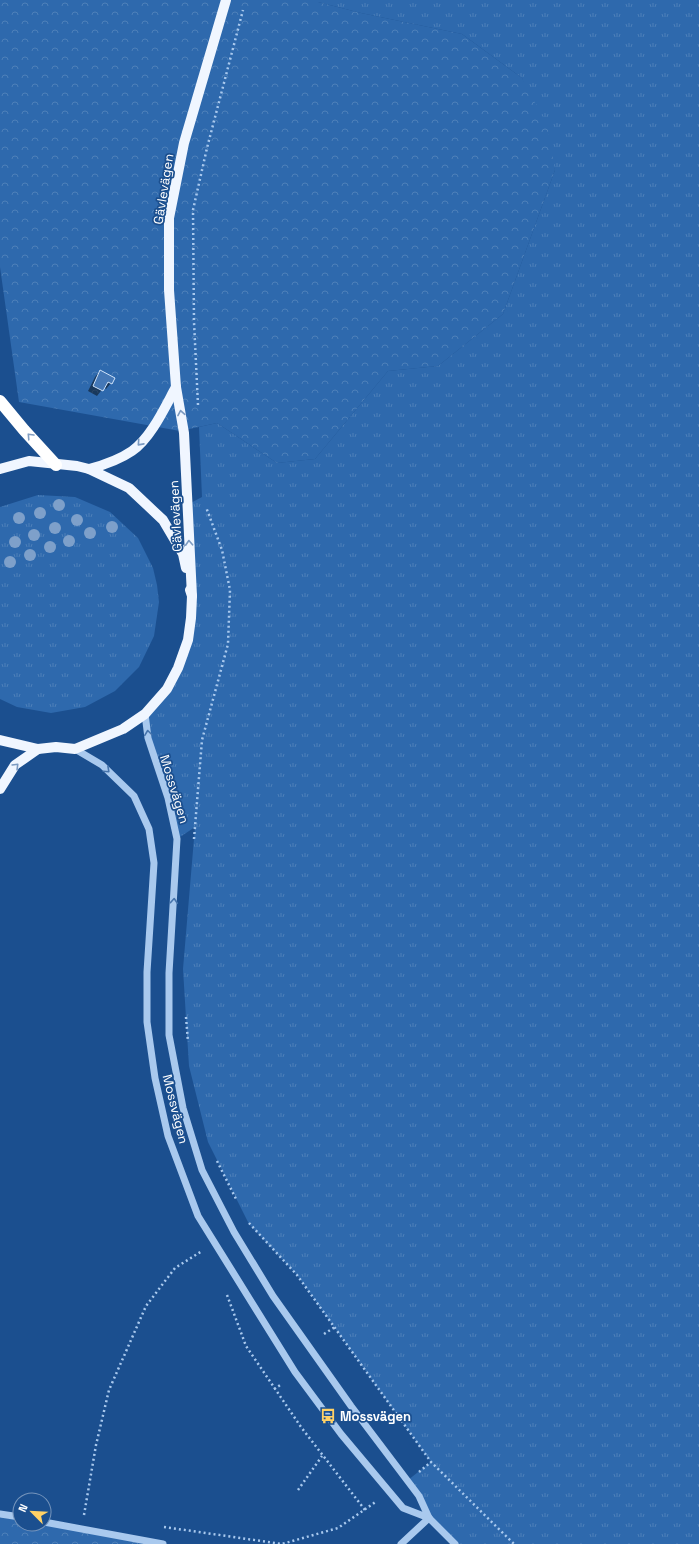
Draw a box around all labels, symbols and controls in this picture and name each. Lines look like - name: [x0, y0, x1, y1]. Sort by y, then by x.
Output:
- street label: Gävlevägen: [150, 152, 177, 226]
- one-way arrow: [177, 410, 185, 417]
- one-way arrow: [27, 433, 34, 441]
- one-way arrow: [137, 439, 144, 446]
- street label: Gävlevägen: [165, 480, 186, 552]
- one-way arrow: [185, 540, 194, 546]
- one-way arrow: [143, 730, 152, 736]
- street label: Mossvägen: [156, 753, 193, 826]
- one-way arrow: [11, 763, 19, 771]
- one-way arrow: [102, 765, 110, 773]
- one-way arrow: [170, 898, 179, 904]
- street label: Mossvägen: [159, 1073, 192, 1146]
- bus stop icon: Mossvägen: [319, 1407, 337, 1425]
- place label: Mossvägen: [340, 1408, 411, 1425]
- north arrow: [12, 1492, 52, 1532]
- text: N: [15, 1502, 31, 1514]

